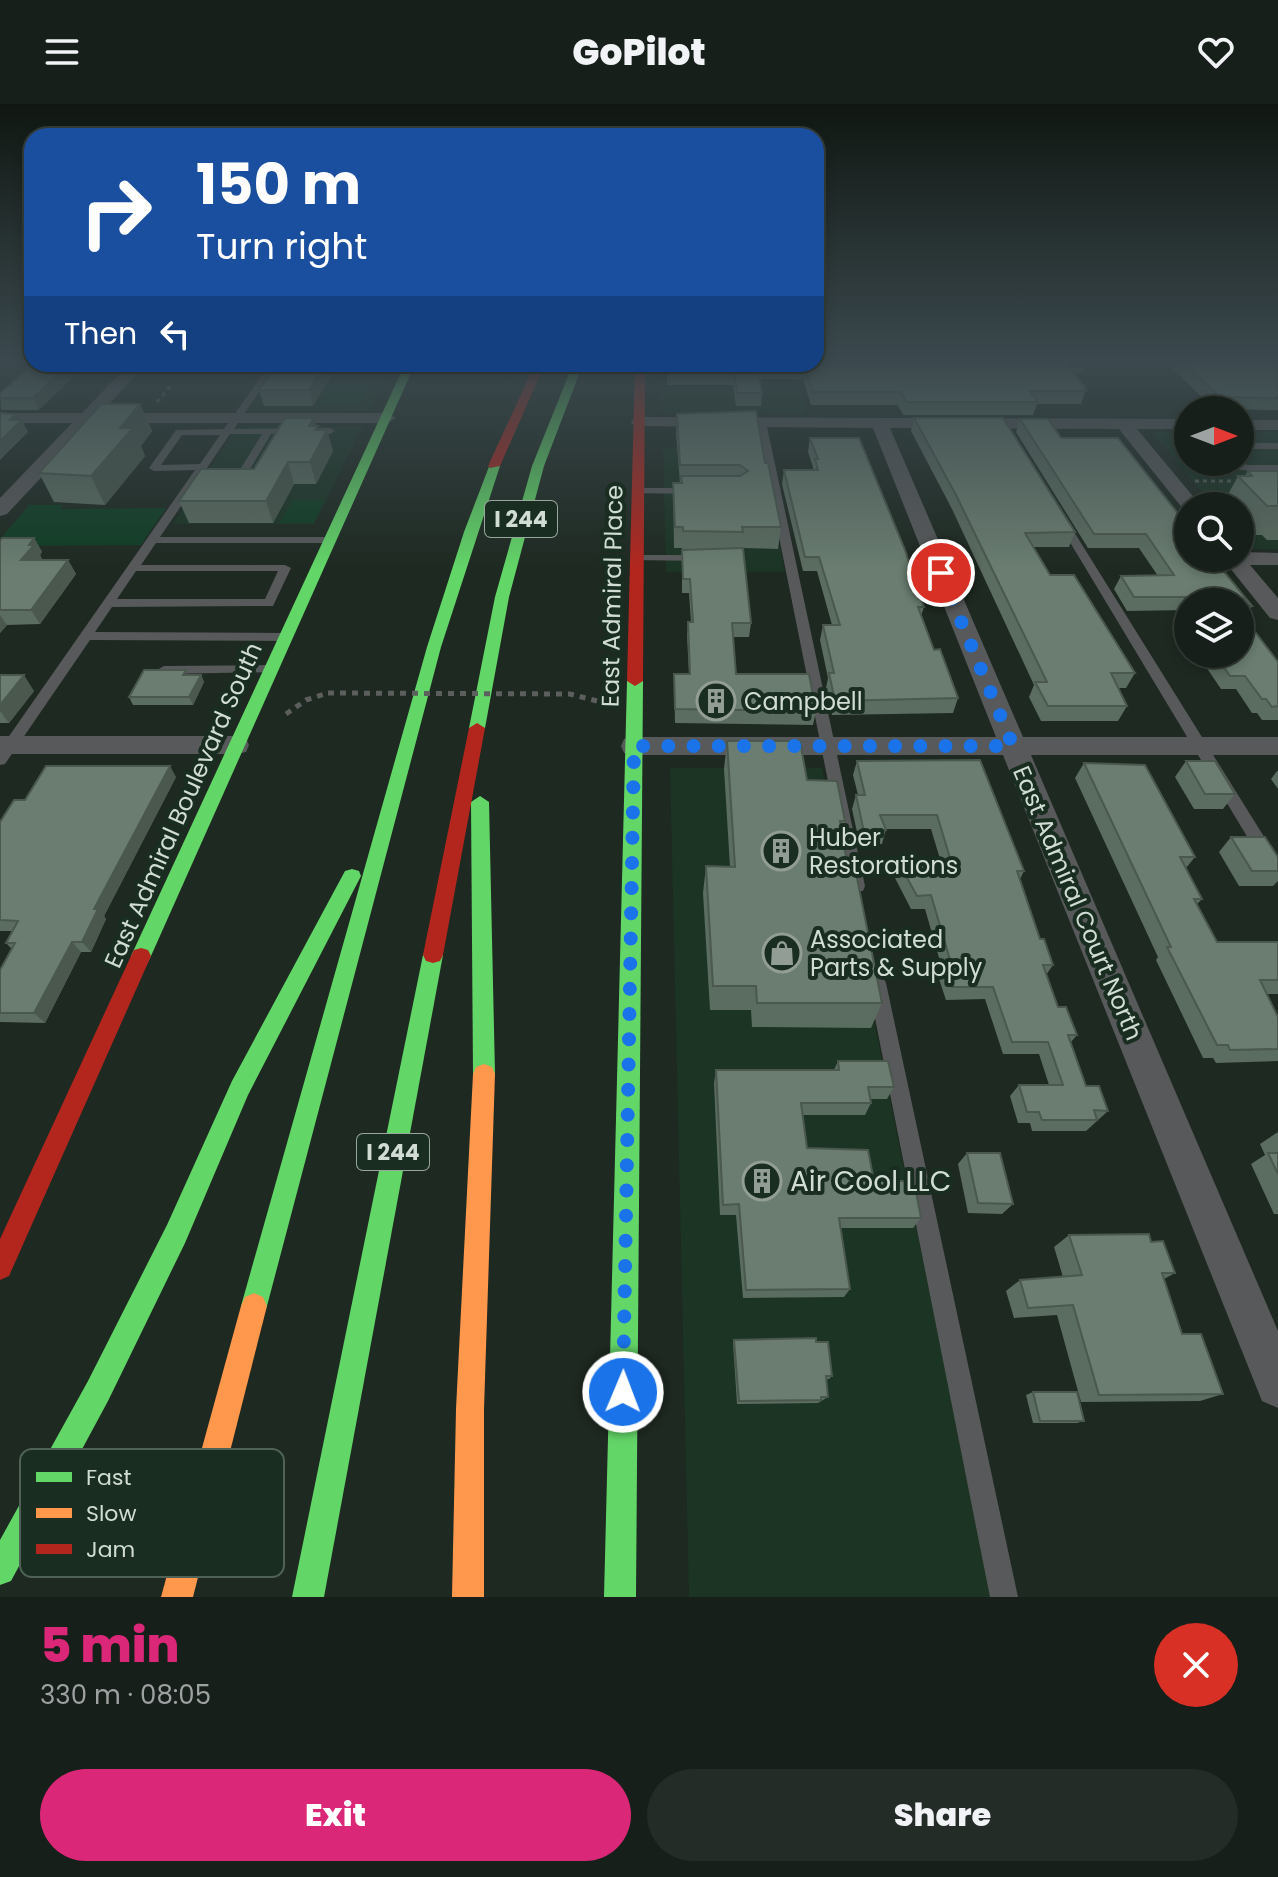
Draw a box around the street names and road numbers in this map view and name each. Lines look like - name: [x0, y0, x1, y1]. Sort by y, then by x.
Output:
- street label: East Admiral Place: [594, 485, 630, 707]
- road number: I 244: [485, 501, 557, 537]
- street label: East Admiral Boulevard South: [96, 637, 270, 973]
- street label: East Admiral Court North: [1005, 761, 1151, 1045]
- road number: I 244: [357, 1134, 429, 1170]

